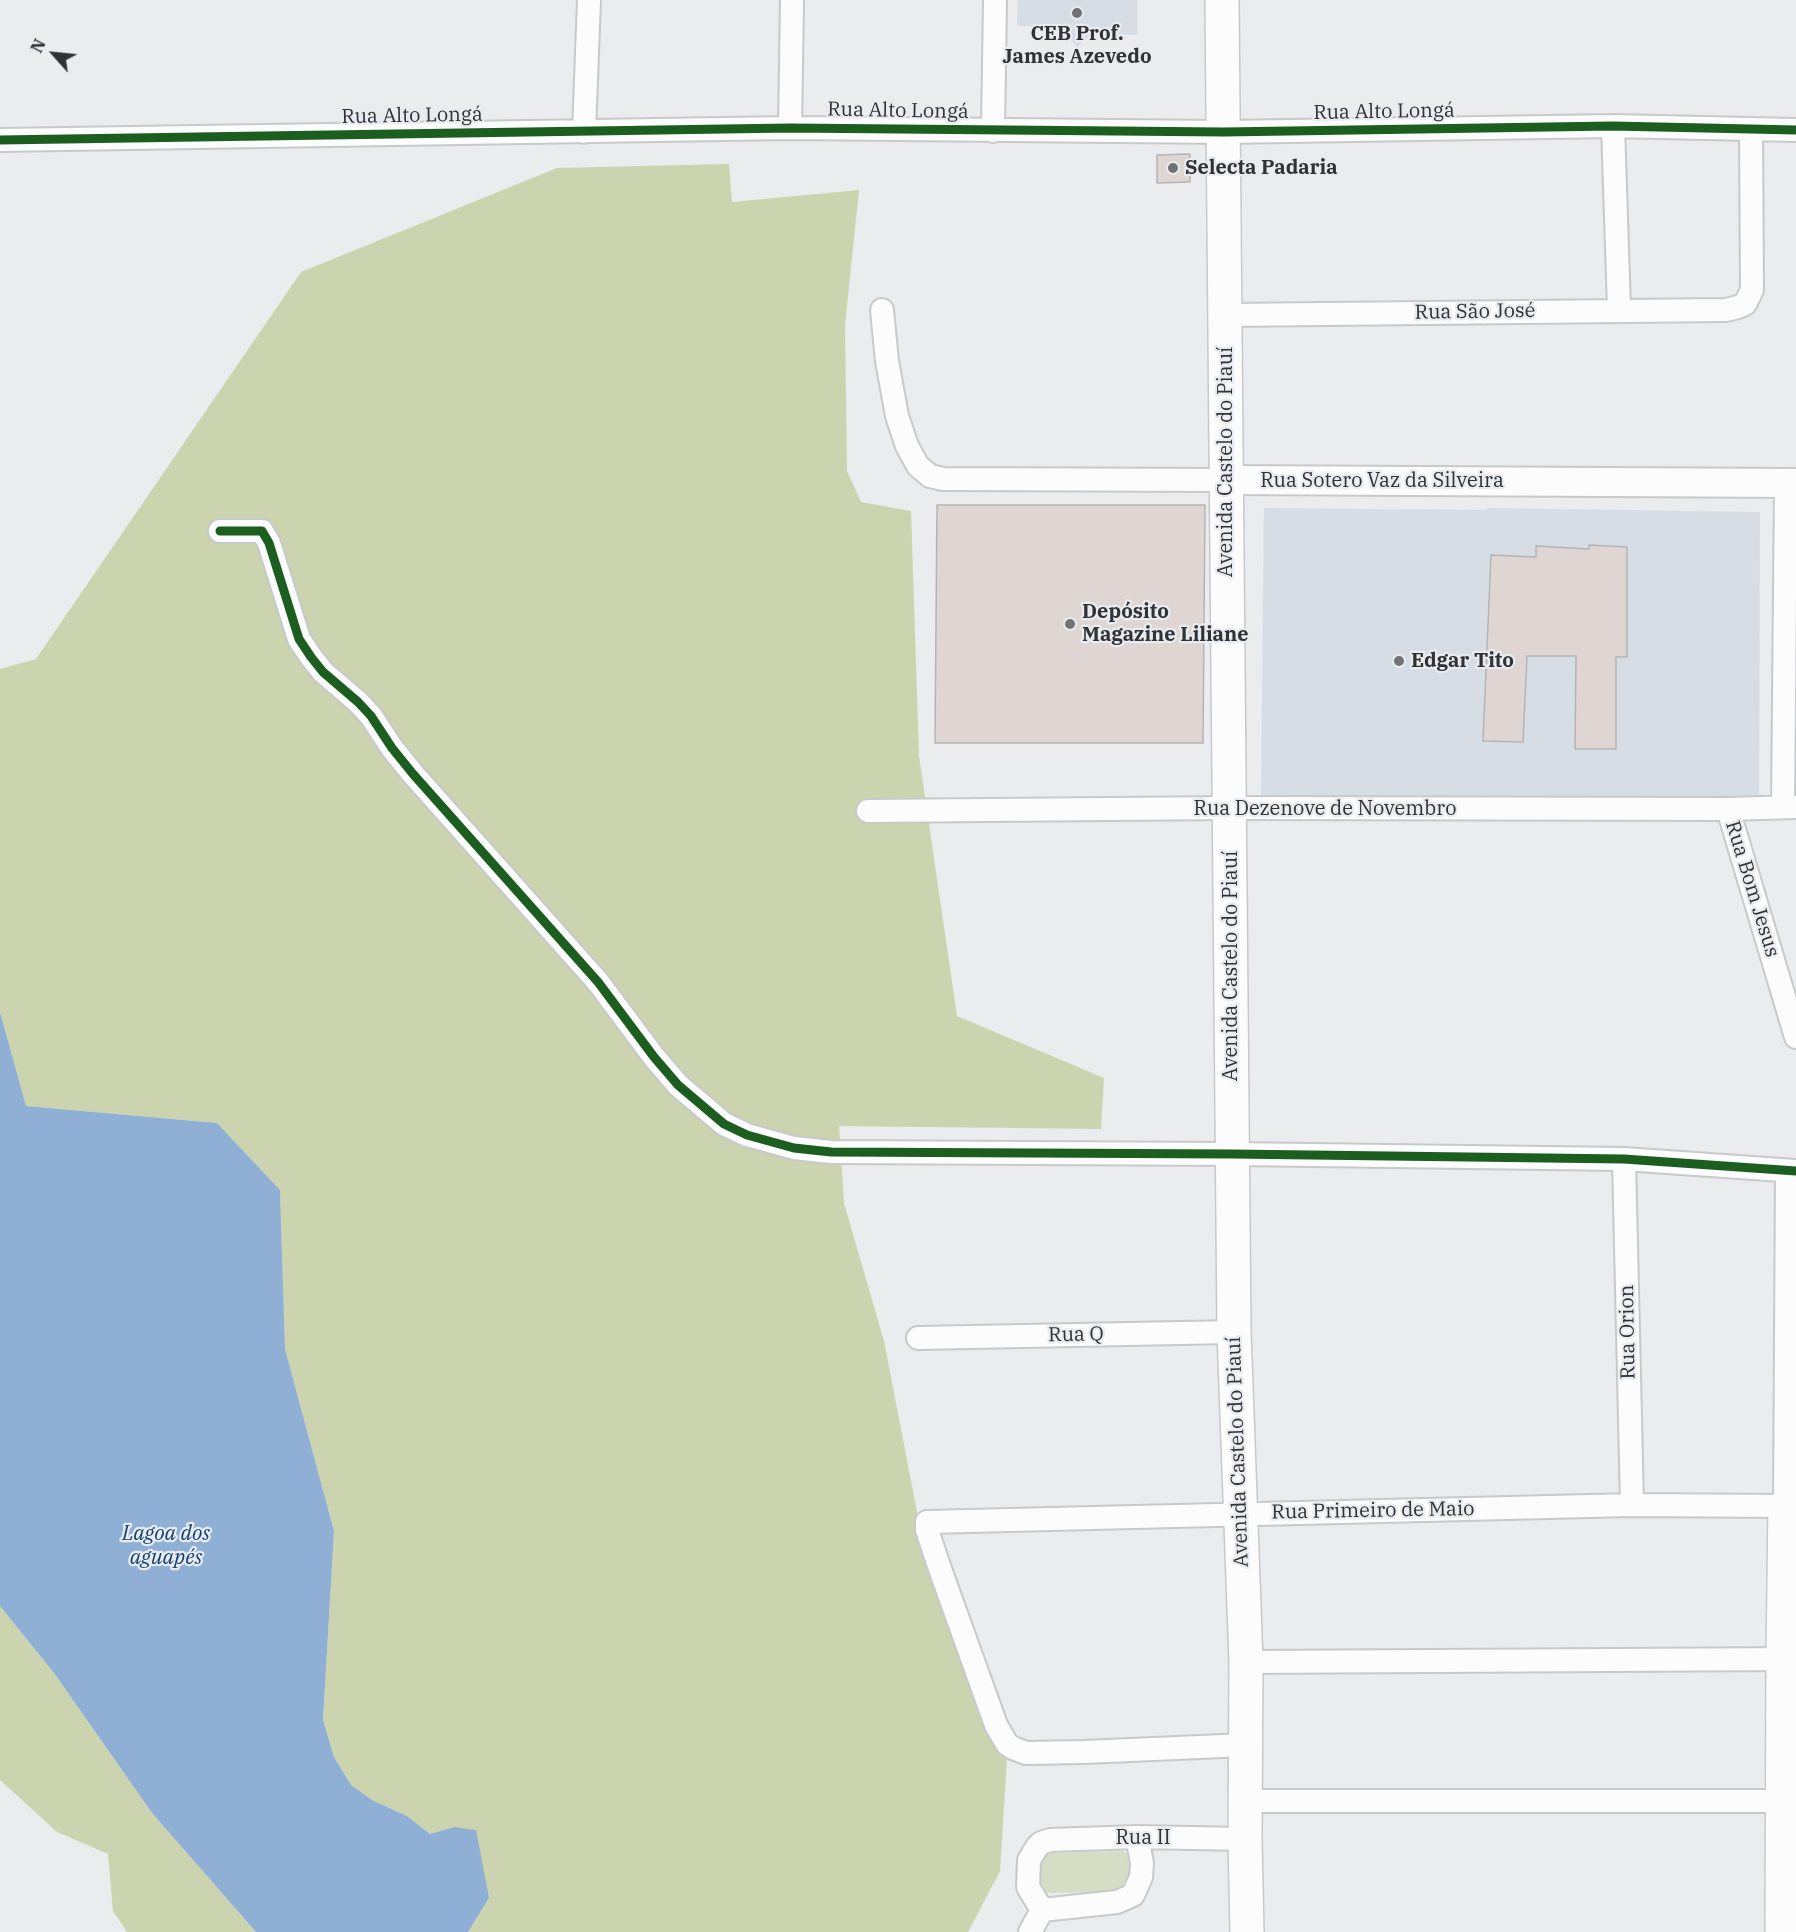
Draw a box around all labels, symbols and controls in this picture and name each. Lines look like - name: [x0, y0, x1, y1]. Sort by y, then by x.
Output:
- marker: CEB Prof. James Azevedo: [1070, 6, 1084, 20]
- place label: CEB Prof. James Azevedo: [1002, 22, 1152, 69]
- north arrow: [24, 24, 84, 84]
- text: N: [26, 36, 50, 56]
- street label: Rua Alto Longá: [827, 98, 969, 124]
- street label: Rua Alto Longá: [1313, 99, 1455, 125]
- street label: Rua Alto Longá: [341, 103, 483, 129]
- place label: Selecta Padaria: [1185, 156, 1338, 180]
- marker: Selecta Padaria: [1166, 161, 1180, 175]
- street label: Rua São José: [1415, 299, 1535, 325]
- street label: Avenida Castelo do Piauí: [1214, 347, 1238, 577]
- street label: Rua Sotero Vaz da Silveira: [1260, 469, 1504, 493]
- place label: Depósito Magazine Liliane: [1082, 600, 1249, 647]
- marker: Depósito Magazine Liliane: [1063, 617, 1077, 631]
- place label: Edgar Tito: [1411, 649, 1514, 673]
- marker: Edgar Tito: [1392, 654, 1406, 668]
- street label: Rua Dezenove de Novembro: [1194, 797, 1456, 821]
- street label: Rua Bom Jesus: [1720, 818, 1784, 960]
- street label: Avenida Castelo do Piauí: [1219, 851, 1243, 1081]
- street label: Rua Orion: [1615, 1284, 1641, 1380]
- street label: Rua Q: [1048, 1323, 1104, 1347]
- street label: Avenida Castelo do Piauí: [1222, 1336, 1254, 1568]
- street label: Rua Primeiro de Maio: [1271, 1497, 1475, 1525]
- water label: Lagoa dos aguapés: [122, 1521, 210, 1571]
- street label: Rua II: [1115, 1826, 1171, 1850]

